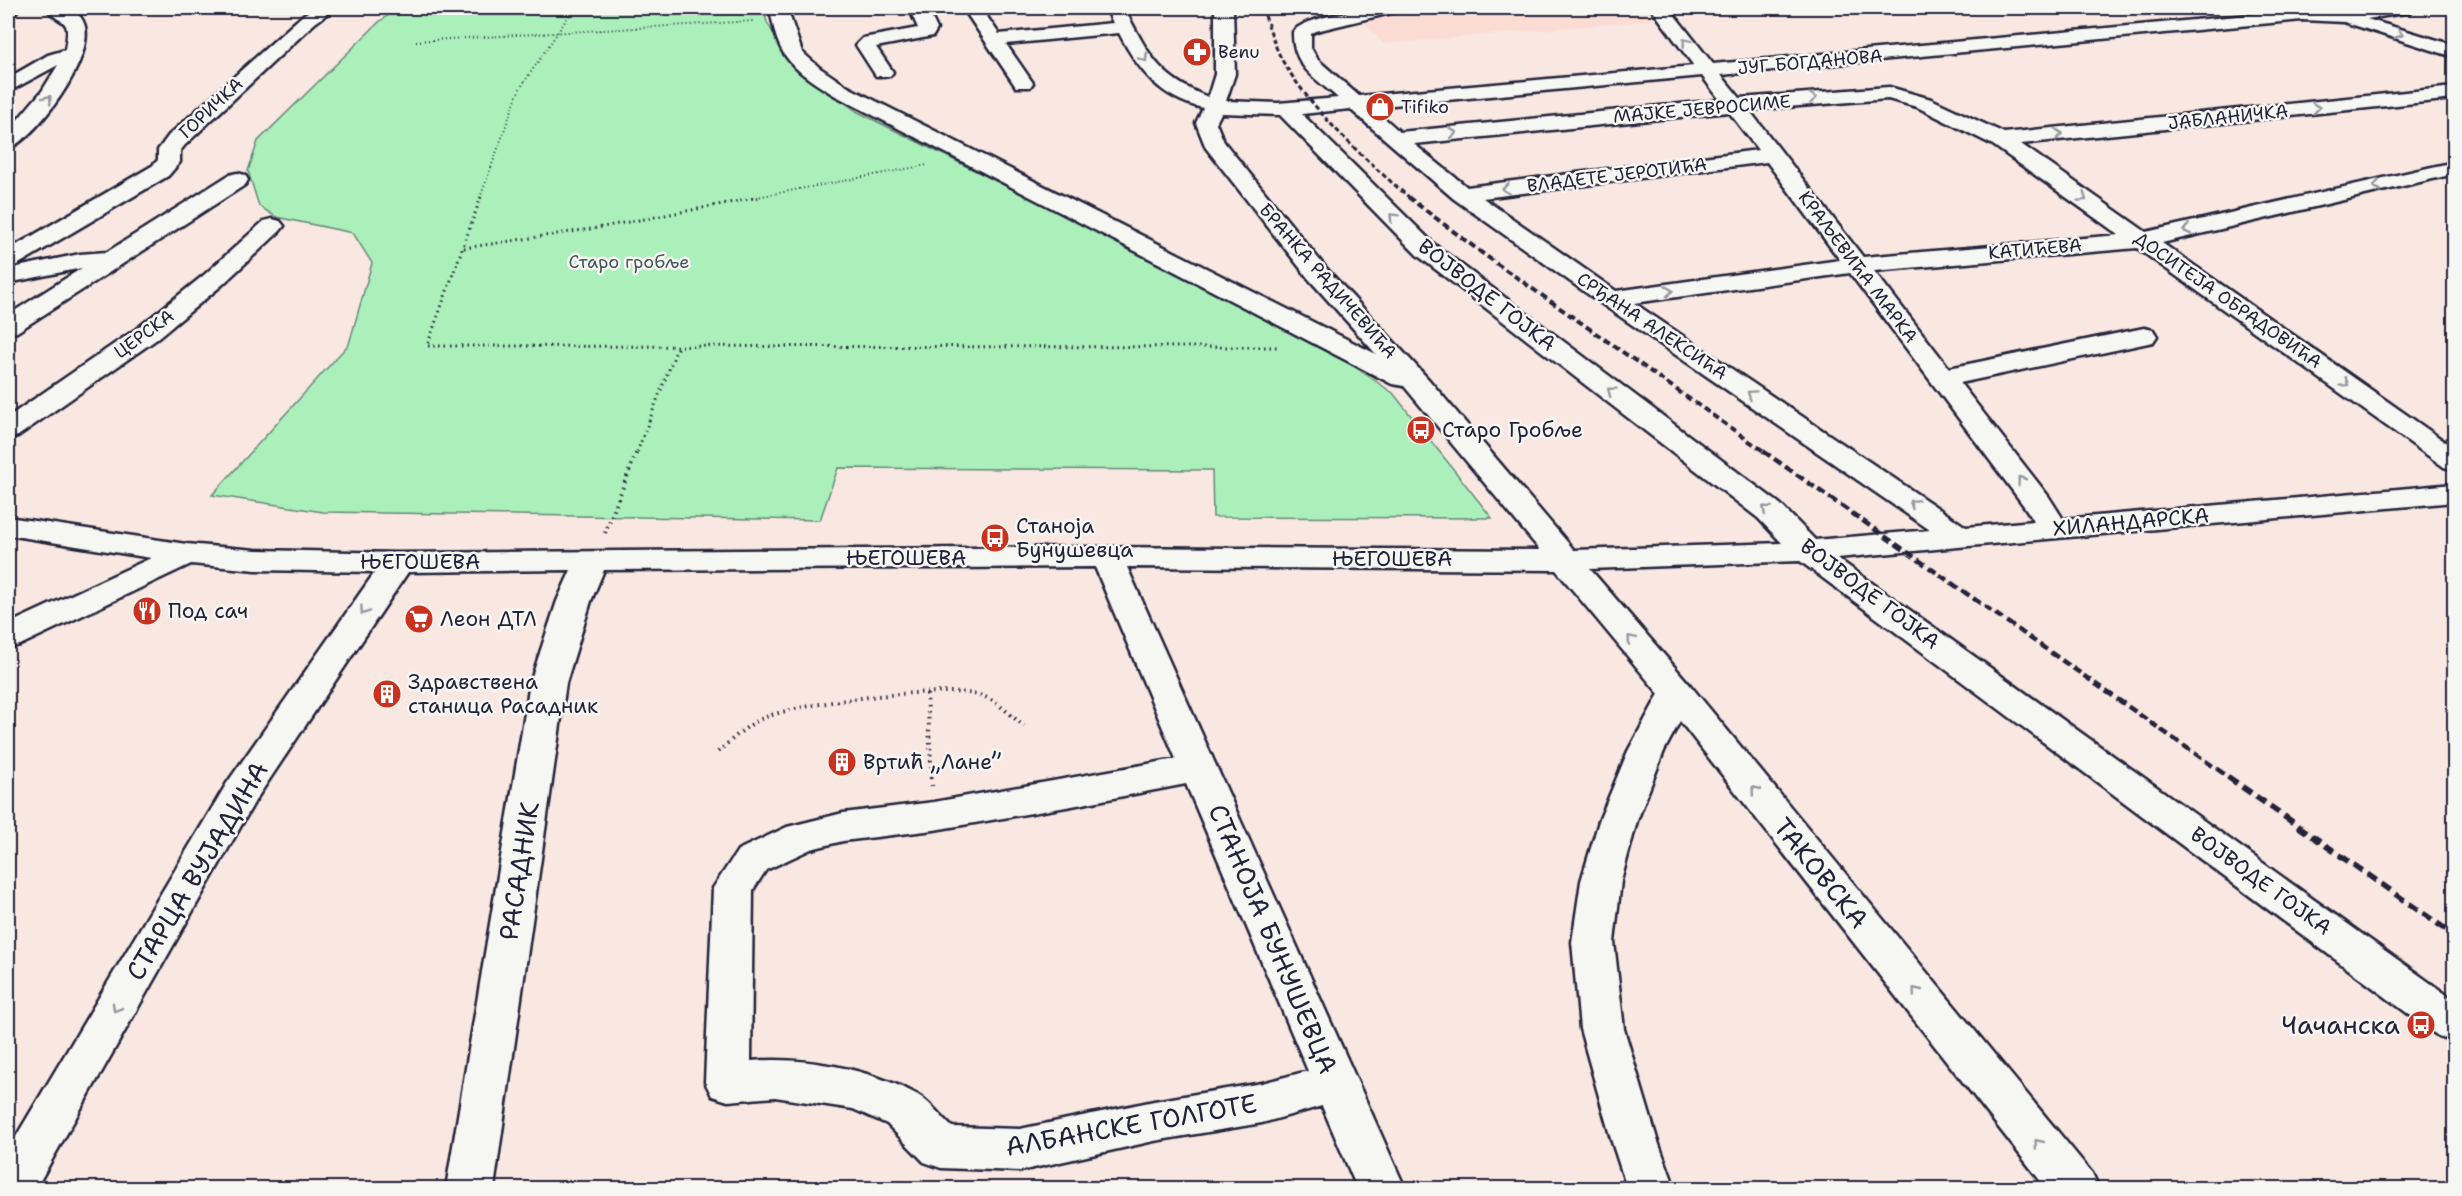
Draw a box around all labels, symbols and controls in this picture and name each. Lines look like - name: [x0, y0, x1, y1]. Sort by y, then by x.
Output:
- one-way arrow: [2393, 27, 2404, 39]
- pharmacy icon: Benu: [1181, 36, 1213, 68]
- one-way arrow: [1682, 38, 1693, 49]
- place label: Benu: [1218, 40, 1260, 64]
- street label: ЈУГ БОГДАНОВА: [1736, 44, 1884, 80]
- one-way arrow: [1137, 51, 1148, 62]
- street label: ГОРИЧКА: [174, 72, 248, 144]
- street label: МАЈКЕ ЈЕВРОСИМЕ: [1612, 89, 1792, 129]
- shop icon: Tifiko: [1364, 91, 1396, 123]
- one-way arrow: [1809, 92, 1818, 105]
- one-way arrow: [40, 95, 51, 106]
- place label: Tifiko: [1401, 95, 1449, 119]
- street label: ЈАБЛАНИЧКА: [2167, 99, 2289, 135]
- one-way arrow: [2311, 102, 2320, 114]
- one-way arrow: [1448, 128, 1457, 140]
- one-way arrow: [2054, 128, 2064, 141]
- street label: ВЛАДЕТЕ ЈЕРОТИЋА: [1526, 152, 1708, 198]
- one-way arrow: [2372, 179, 2382, 192]
- one-way arrow: [1502, 182, 1511, 194]
- street label: КРАЉЕВИЋА МАРКА: [1793, 186, 1923, 348]
- one-way arrow: [2077, 191, 2088, 202]
- street label: БРАНКА РАДИЧЕВИЋА: [1254, 198, 1402, 364]
- one-way arrow: [1389, 214, 1400, 224]
- one-way arrow: [2182, 222, 2192, 235]
- street label: ДОСИТЕЈА ОБРАДОВИЋА: [2129, 226, 2327, 374]
- street label: ВОЈВОДЕ ГОЈКА: [1412, 232, 1562, 358]
- street label: КАТИЋЕВА: [1987, 233, 2083, 265]
- park label: Старо гробље: [568, 250, 690, 274]
- street label: СРЂАНА АЛЕКСИЋА: [1572, 267, 1732, 385]
- one-way arrow: [1664, 286, 1674, 298]
- street label: ЦЕРСКА: [109, 304, 179, 364]
- one-way arrow: [2338, 376, 2349, 387]
- one-way arrow: [1607, 387, 1618, 398]
- one-way arrow: [1747, 390, 1758, 401]
- bus stop icon: Старо Гробље: [1405, 414, 1437, 446]
- place label: Старо Гробље: [1442, 416, 1583, 444]
- one-way arrow: [2018, 476, 2029, 487]
- one-way arrow: [1908, 499, 1919, 510]
- street label: ХИЛАНДАРСКА: [2052, 501, 2210, 543]
- one-way arrow: [1762, 505, 1773, 516]
- place label: Станоја Бунушевца: [1016, 512, 1133, 564]
- bus stop icon: Станоја Бунушевца: [979, 522, 1011, 554]
- street label: ВОЈВОДЕ ГОЈКА: [1795, 532, 1945, 656]
- street label: ЊЕГОШЕВА: [846, 544, 966, 572]
- street label: ЊЕГОШЕВА: [1332, 545, 1452, 573]
- street label: ЊЕГОШЕВА: [360, 548, 480, 576]
- restaurant icon: Под сач: [131, 595, 163, 627]
- place label: Под сач: [168, 597, 248, 625]
- supermarket icon: Леон ДТЛ: [403, 603, 435, 635]
- one-way arrow: [360, 605, 371, 616]
- place label: Леон ДТЛ: [440, 605, 537, 633]
- one-way arrow: [1628, 635, 1639, 646]
- place label: Здравствена станица Расадник: [408, 668, 598, 720]
- building icon: Здравствена станица Расадник: [371, 678, 403, 710]
- building icon: Вртић „Лане”: [826, 746, 858, 778]
- place label: Вртић „Лане”: [863, 748, 1001, 776]
- street label: СТАРЦА ВУЈАДИНА: [117, 755, 276, 987]
- one-way arrow: [1751, 785, 1762, 796]
- street label: РАСАДНИК: [490, 799, 547, 943]
- street label: СТАНОЈА БУНУШЕВЦА: [1201, 799, 1346, 1079]
- street label: ТАКОВСКА: [1766, 810, 1877, 935]
- street label: ВОЈВОДЕ ГОЈКА: [2185, 820, 2337, 942]
- one-way arrow: [1913, 987, 1924, 998]
- one-way arrow: [112, 1002, 123, 1012]
- place label: Чачанска: [2281, 1007, 2400, 1042]
- bus stop icon: Чачанска: [2405, 1009, 2437, 1041]
- street label: АЛБАНСКЕ ГОЛГОТЕ: [1003, 1085, 1259, 1164]
- one-way arrow: [2035, 1139, 2046, 1150]

